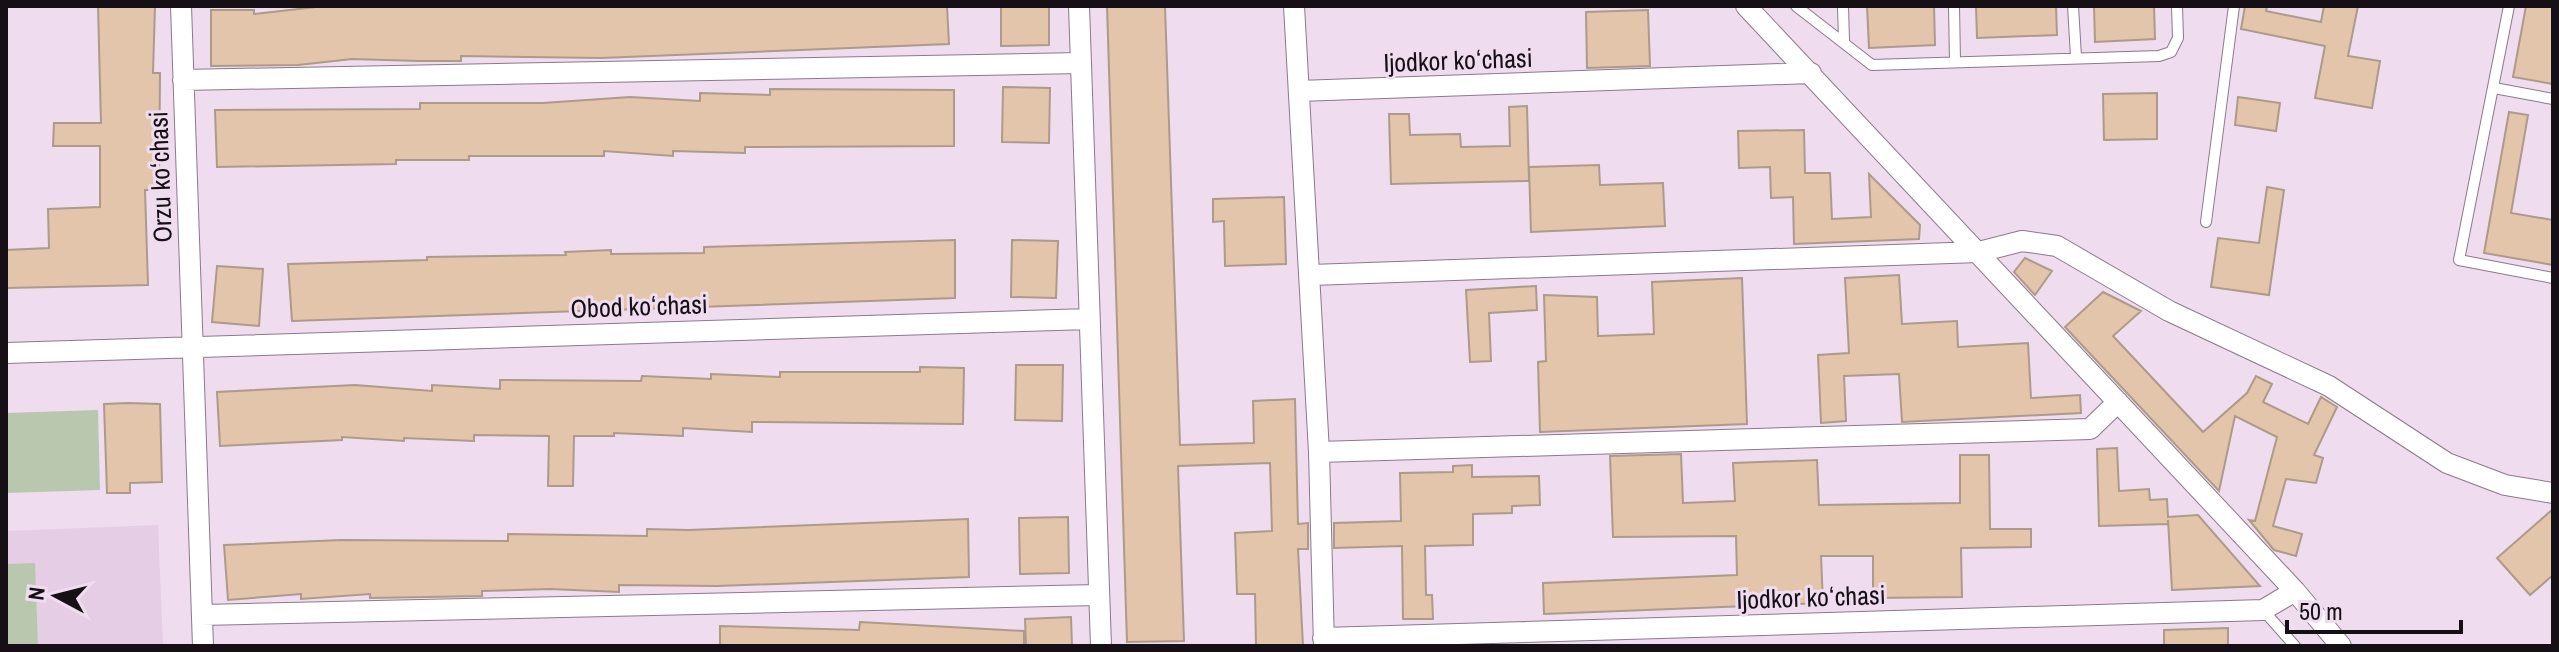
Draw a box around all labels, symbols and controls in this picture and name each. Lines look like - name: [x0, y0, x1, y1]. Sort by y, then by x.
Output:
- street label: Ijodkor koʻchasi: [1383, 40, 1533, 80]
- street label: Orzu koʻchasi: [140, 111, 180, 243]
- street label: Obod koʻchasi: [570, 286, 708, 326]
- north arrow: [16, 556, 96, 636]
- street label: Ijodkor koʻchasi: [1736, 577, 1886, 617]
- scale bar: [2287, 584, 2461, 634]
- text: N: [20, 585, 52, 602]
- text: 50 m: [2299, 595, 2343, 627]

